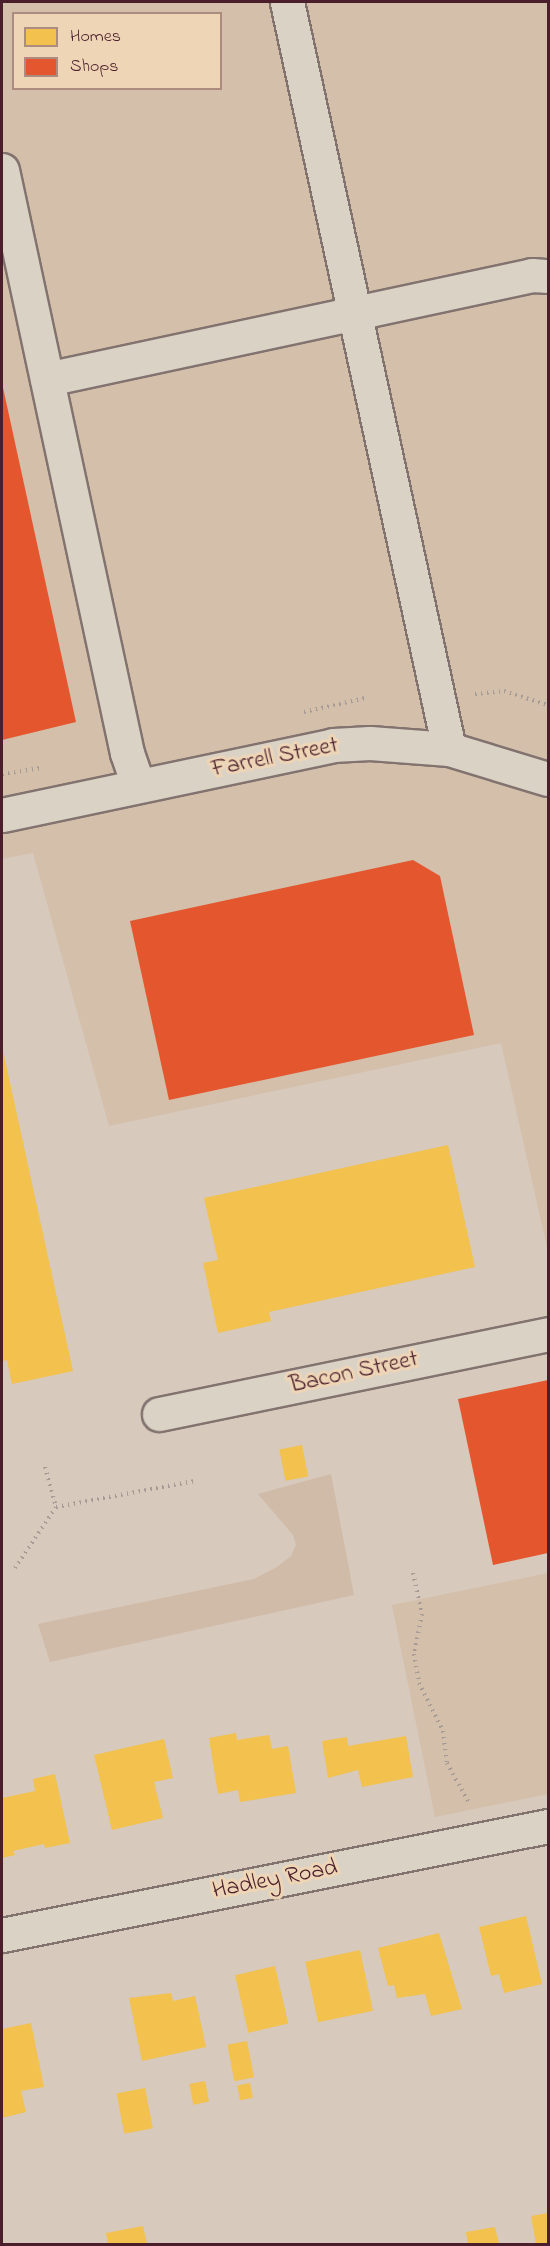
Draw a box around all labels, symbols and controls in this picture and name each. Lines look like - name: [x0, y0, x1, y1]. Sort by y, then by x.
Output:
- legend: [12, 12, 222, 90]
- text: Homes: [70, 24, 121, 50]
- text: Shops: [70, 54, 118, 80]
- street label: Farrell Street: [209, 732, 341, 784]
- street label: Bacon Street: [287, 1345, 421, 1401]
- street label: Hadley Road: [210, 1854, 340, 1906]

